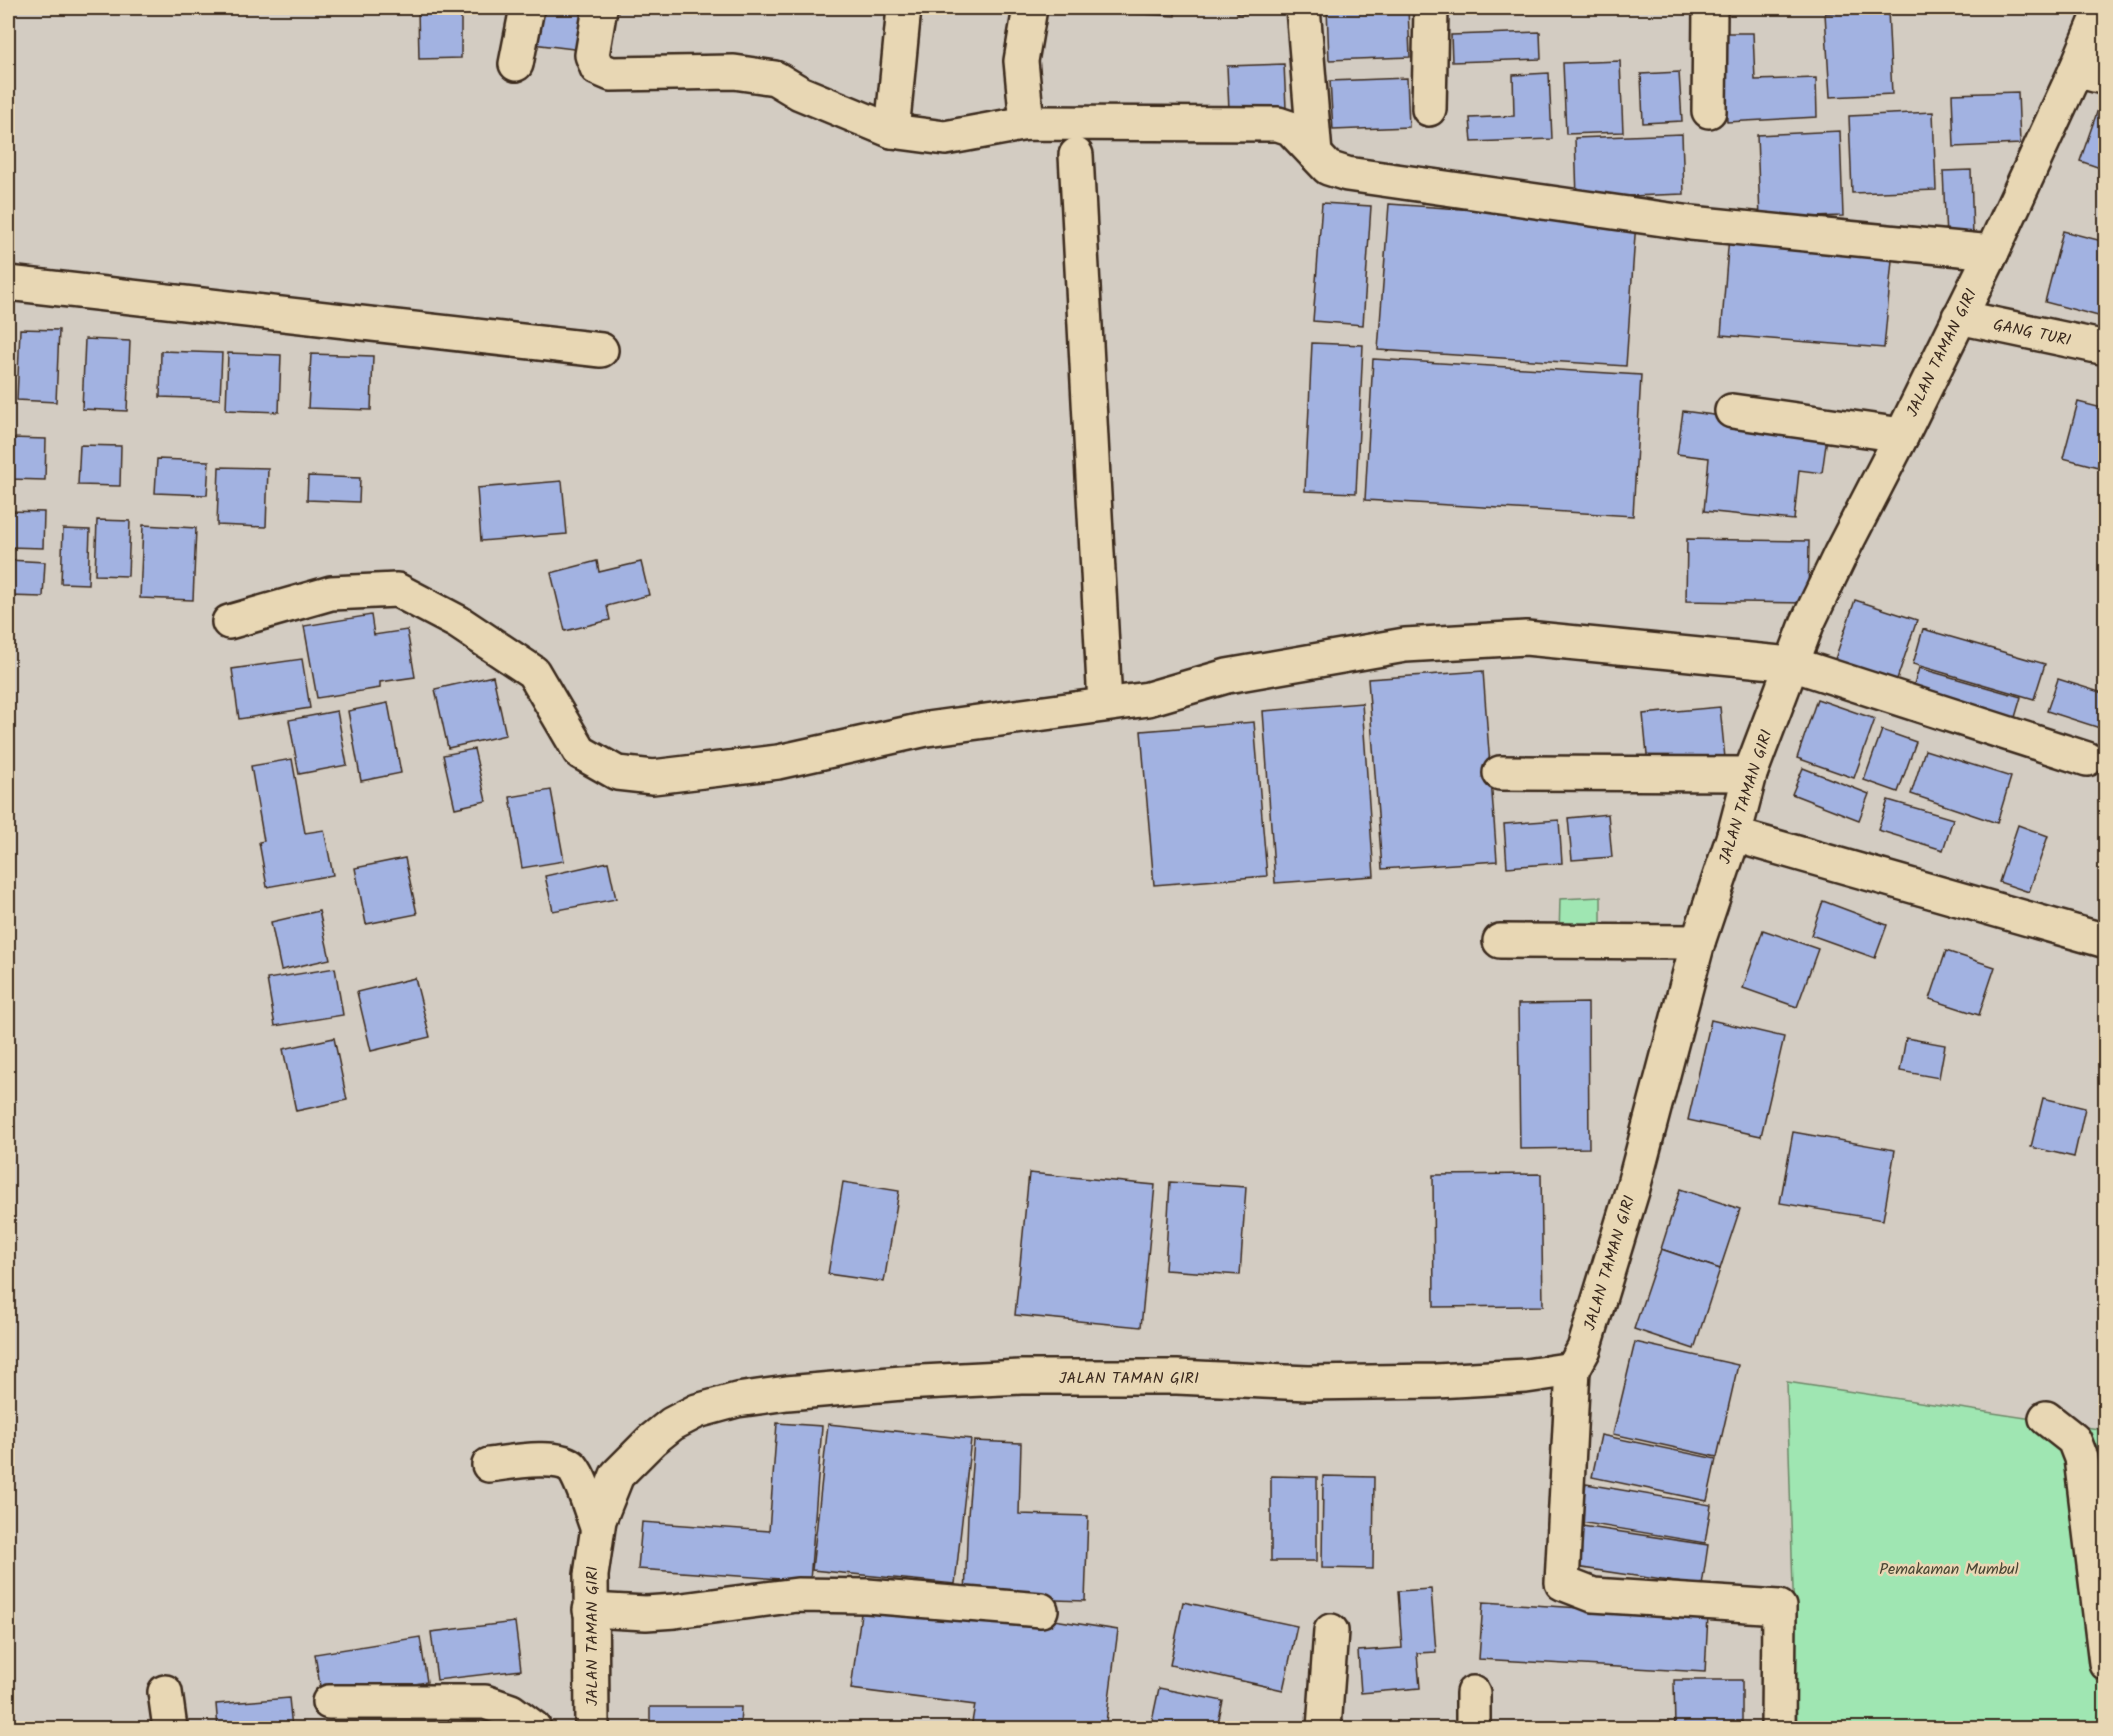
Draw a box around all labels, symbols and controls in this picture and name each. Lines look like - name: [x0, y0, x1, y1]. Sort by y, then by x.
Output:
- street label: JALAN TAMAN GIRI: [1900, 285, 1984, 421]
- street label: GANG TURI: [1991, 313, 2073, 353]
- street label: JALAN TAMAN GIRI: [1713, 727, 1780, 867]
- street label: JALAN TAMAN GIRI: [1578, 1192, 1642, 1334]
- street label: JALAN TAMAN GIRI: [1059, 1366, 1199, 1391]
- park label: Pemakaman Mumbul: [1879, 1557, 2019, 1582]
- street label: JALAN TAMAN GIRI: [580, 1566, 605, 1706]

